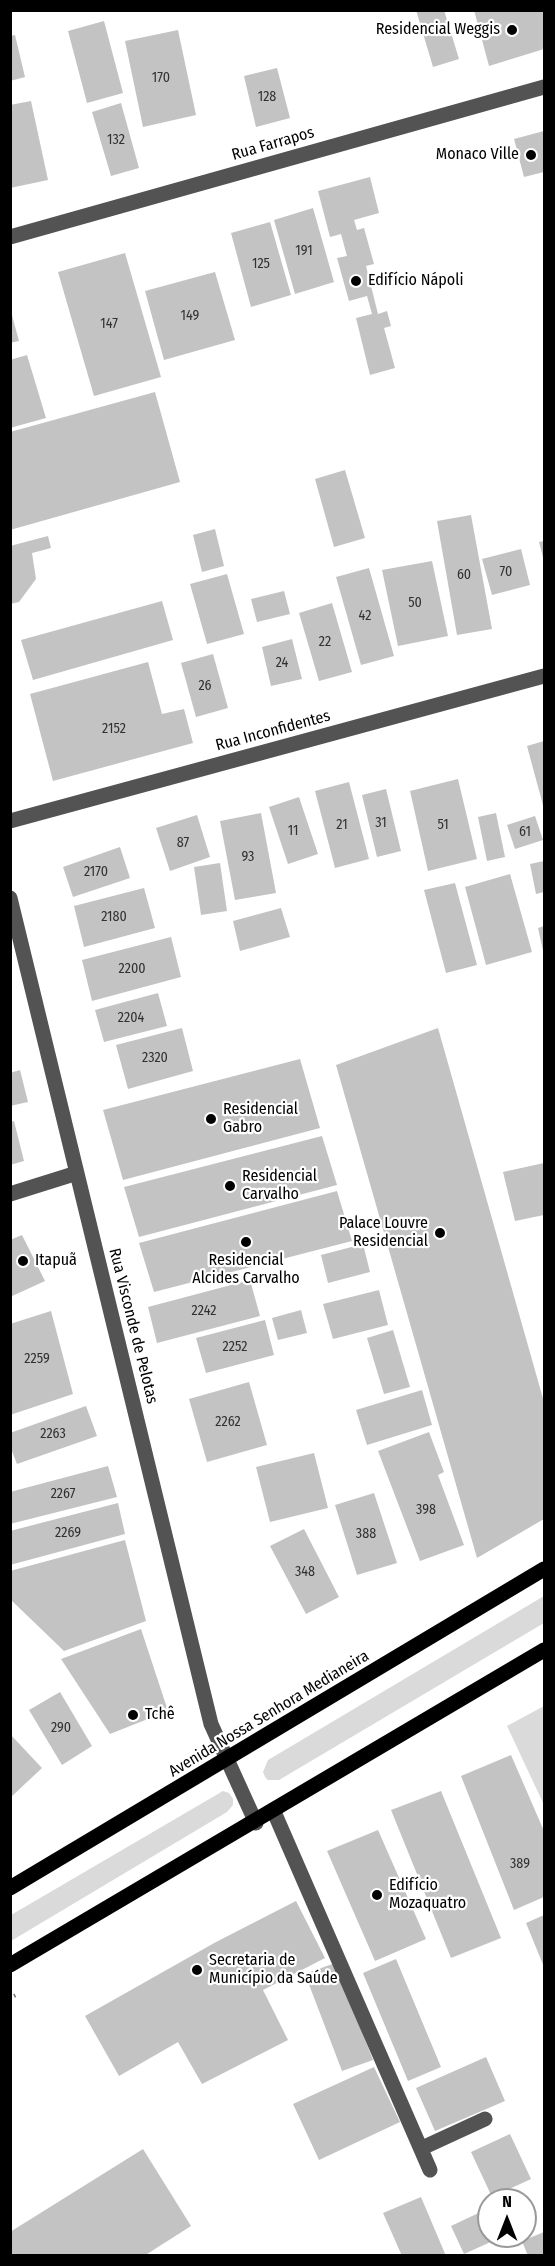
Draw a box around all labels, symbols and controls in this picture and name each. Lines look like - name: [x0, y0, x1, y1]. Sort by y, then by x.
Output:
- place label: Residencial Weggis: [376, 20, 500, 40]
- marker: Residencial Weggis: [505, 23, 519, 37]
- house number: 170: [152, 70, 170, 86]
- house number: 128: [258, 89, 276, 105]
- street label: Rua Farrapos: [230, 123, 316, 165]
- house number: 132: [107, 132, 125, 148]
- place label: Monaco Ville: [436, 145, 519, 165]
- marker: Monaco Ville: [524, 148, 538, 162]
- house number: 191: [295, 243, 313, 259]
- house number: 125: [252, 256, 270, 272]
- place label: Edifício Nápoli: [368, 271, 463, 291]
- marker: Edifício Nápoli: [349, 274, 363, 288]
- house number: 149: [181, 308, 199, 324]
- house number: 147: [100, 316, 118, 332]
- house number: 70: [500, 564, 512, 580]
- house number: 60: [457, 567, 471, 583]
- house number: 50: [408, 595, 422, 611]
- house number: 42: [359, 608, 371, 624]
- house number: 22: [319, 634, 331, 650]
- house number: 24: [276, 655, 288, 671]
- house number: 26: [198, 678, 212, 694]
- street label: Rua Inconfidentes: [214, 706, 332, 756]
- house number: 2152: [102, 721, 126, 737]
- house number: 31: [375, 815, 387, 831]
- house number: 21: [336, 817, 348, 833]
- house number: 51: [437, 817, 449, 833]
- house number: 11: [288, 823, 298, 839]
- house number: 61: [519, 824, 531, 840]
- house number: 87: [177, 835, 189, 851]
- house number: 93: [242, 849, 254, 865]
- house number: 2170: [84, 864, 108, 880]
- house number: 2180: [101, 909, 127, 925]
- house number: 2200: [119, 961, 145, 977]
- house number: 2204: [118, 1010, 144, 1026]
- house number: 2320: [142, 1050, 168, 1066]
- place label: Residencial Gabro: [223, 1100, 298, 1138]
- marker: Residencial Gabro: [204, 1112, 218, 1126]
- place label: Residencial Carvalho: [242, 1167, 317, 1205]
- marker: Residencial Carvalho: [223, 1179, 237, 1193]
- place label: Palace Louvre Residencial: [339, 1214, 428, 1252]
- marker: Palace Louvre Residencial: [433, 1226, 447, 1240]
- marker: Residencial Alcides Carvalho: [239, 1235, 253, 1249]
- street label: Rua Visconde de Pelotas: [104, 1246, 162, 1406]
- place label: Itapuã: [35, 1251, 77, 1271]
- place label: Residencial Alcides Carvalho: [192, 1251, 300, 1289]
- marker: Itapuã: [16, 1254, 30, 1268]
- house number: 2242: [192, 1303, 216, 1319]
- house number: 2252: [223, 1339, 247, 1355]
- house number: 2259: [24, 1351, 50, 1367]
- house number: 2262: [215, 1414, 241, 1430]
- house number: 2263: [40, 1426, 66, 1442]
- house number: 2267: [51, 1486, 75, 1502]
- house number: 398: [416, 1502, 436, 1518]
- house number: 2269: [55, 1525, 81, 1541]
- house number: 388: [356, 1526, 376, 1542]
- house number: 348: [295, 1564, 315, 1580]
- street label: Avenida Nossa Senhora Medianeira: [165, 1647, 373, 1781]
- place label: Tchê: [145, 1705, 175, 1725]
- marker: Tchê: [126, 1708, 140, 1722]
- house number: 290: [51, 1720, 71, 1736]
- house number: 389: [510, 1856, 530, 1872]
- place label: Edifício Mozaquatro: [389, 1876, 466, 1914]
- marker: Edifício Mozaquatro: [370, 1888, 384, 1902]
- place label: Secretaria de Município da Saúde: [209, 1951, 338, 1989]
- marker: Secretaria de Município da Saúde: [190, 1963, 204, 1977]
- north arrow: [477, 2188, 537, 2248]
- text: N: [502, 2192, 512, 2211]

